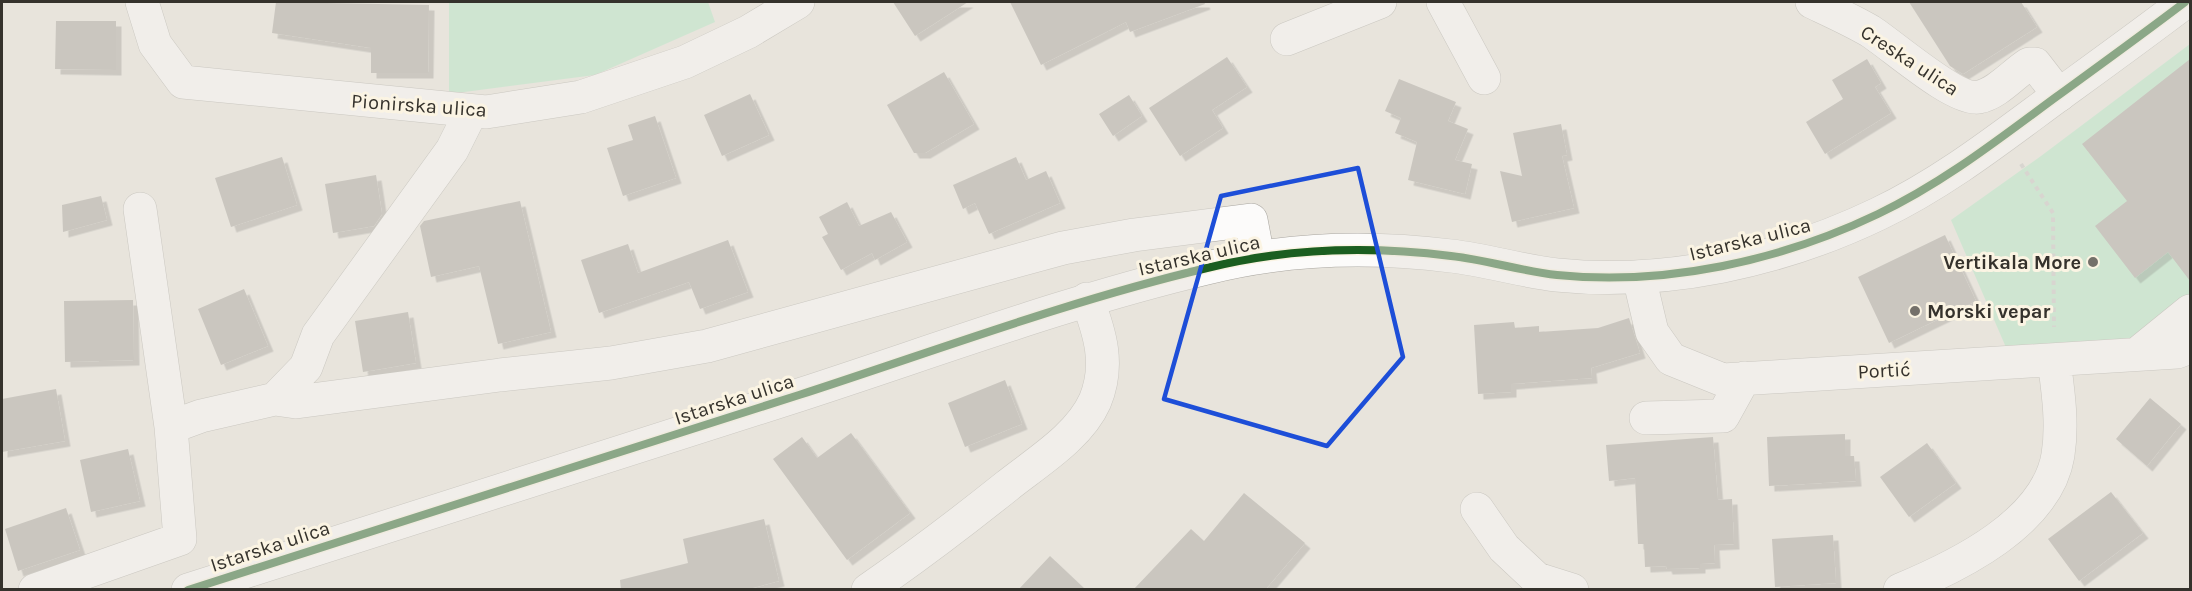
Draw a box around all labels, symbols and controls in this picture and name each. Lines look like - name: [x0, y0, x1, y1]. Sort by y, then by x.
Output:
- street label: Creska ulica: [1856, 20, 1963, 101]
- street label: Pionirska ulica: [350, 89, 487, 122]
- street label: Istarska ulica: [1687, 213, 1813, 266]
- street label: Istarska ulica: [1136, 230, 1262, 281]
- place label: Vertikala More: [1943, 251, 2081, 274]
- marker: Vertikala More: [2086, 255, 2100, 269]
- place label: Morski vepar: [1927, 300, 2051, 323]
- marker: Morski vepar: [1908, 304, 1922, 318]
- street label: Portić: [1857, 358, 1911, 383]
- street label: Istarska ulica: [671, 369, 797, 430]
- street label: Istarska ulica: [207, 516, 333, 577]

